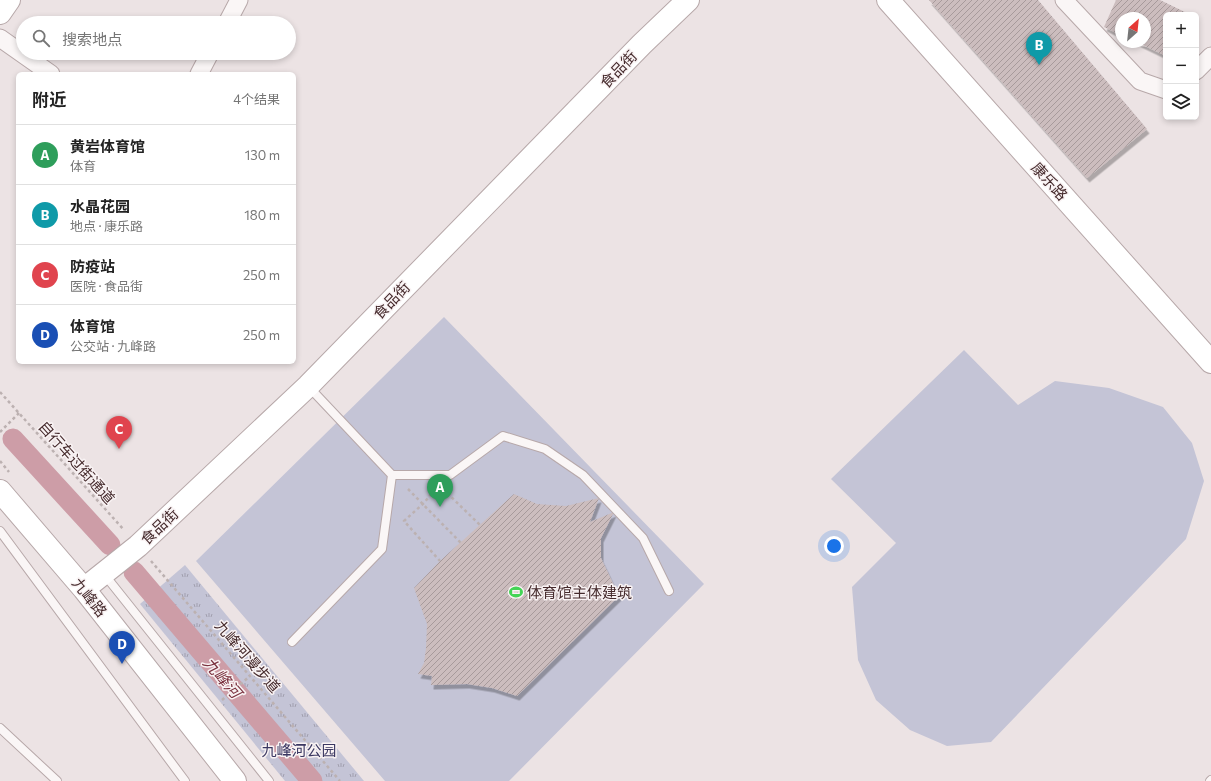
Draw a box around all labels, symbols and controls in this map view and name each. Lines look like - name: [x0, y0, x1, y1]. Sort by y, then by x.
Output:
- north arrow: [1115, 12, 1151, 48]
- map controls: [1163, 12, 1199, 120]
- button: +: [1163, 12, 1199, 48]
- search box: [16, 16, 296, 60]
- icon: search: [30, 27, 52, 49]
- text: 搜索地点: [62, 30, 122, 48]
- pin: B: [1026, 32, 1052, 65]
- street label: 食品街: [596, 47, 640, 91]
- button: −: [1163, 48, 1199, 84]
- button: layers: [1163, 84, 1199, 120]
- text: 附近: [32, 89, 66, 110]
- text: 4个结果: [233, 91, 280, 107]
- text: 黄岩体育馆: [70, 137, 145, 155]
- text: A: [40, 147, 50, 163]
- text: 130 m: [245, 147, 280, 163]
- text: 体育: [70, 158, 96, 174]
- street label: 康乐路: [1028, 158, 1072, 204]
- text: 水晶花园: [70, 197, 130, 215]
- text: B: [41, 207, 49, 223]
- text: 180 m: [244, 207, 280, 223]
- text: 地点 · 康乐路: [70, 218, 143, 234]
- text: 防疫站: [70, 257, 115, 275]
- text: C: [41, 267, 49, 283]
- text: 250 m: [243, 267, 280, 283]
- text: 医院 · 食品街: [70, 278, 143, 294]
- street label: 食品街: [369, 278, 413, 322]
- text: 体育馆: [70, 317, 115, 335]
- text: D: [40, 327, 50, 343]
- text: 250 m: [243, 327, 280, 343]
- text: 公交站 · 九峰路: [70, 338, 156, 354]
- pin: C: [106, 416, 132, 449]
- street label: 自行车过街通道: [35, 417, 119, 507]
- pin: A: [427, 474, 453, 507]
- street label: 食品街: [136, 504, 182, 548]
- your location: [824, 536, 844, 556]
- street label: 九峰路: [69, 574, 111, 620]
- place label: 体育馆主体建筑: [527, 583, 632, 601]
- sports icon: 体育馆主体建筑: [508, 584, 524, 600]
- street label: 九峰河漫步道: [212, 616, 284, 696]
- pin: D: [109, 631, 135, 664]
- water label: 九峰河: [200, 653, 246, 701]
- park label: 九峰河公园: [261, 741, 337, 759]

